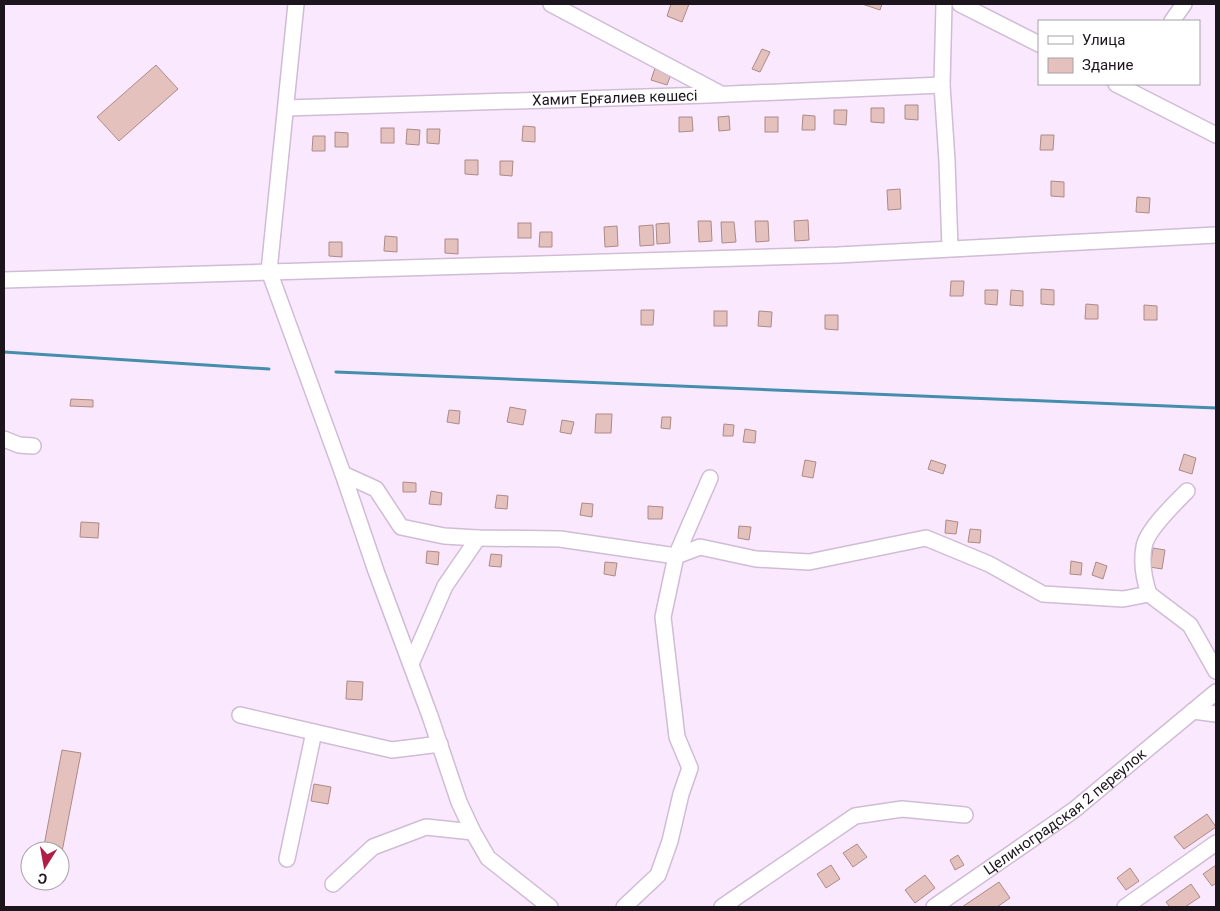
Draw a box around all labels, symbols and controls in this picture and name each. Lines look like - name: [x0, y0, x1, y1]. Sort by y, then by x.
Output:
- legend: [1038, 20, 1200, 85]
- text: Улица: [1082, 31, 1125, 49]
- text: Здание: [1082, 56, 1133, 74]
- street label: Хамит Ерғалиев көшесі: [532, 86, 698, 109]
- street label: Целиноградская 2 переулок: [980, 745, 1150, 879]
- north arrow: [20, 841, 70, 891]
- text: С: [36, 870, 49, 887]

